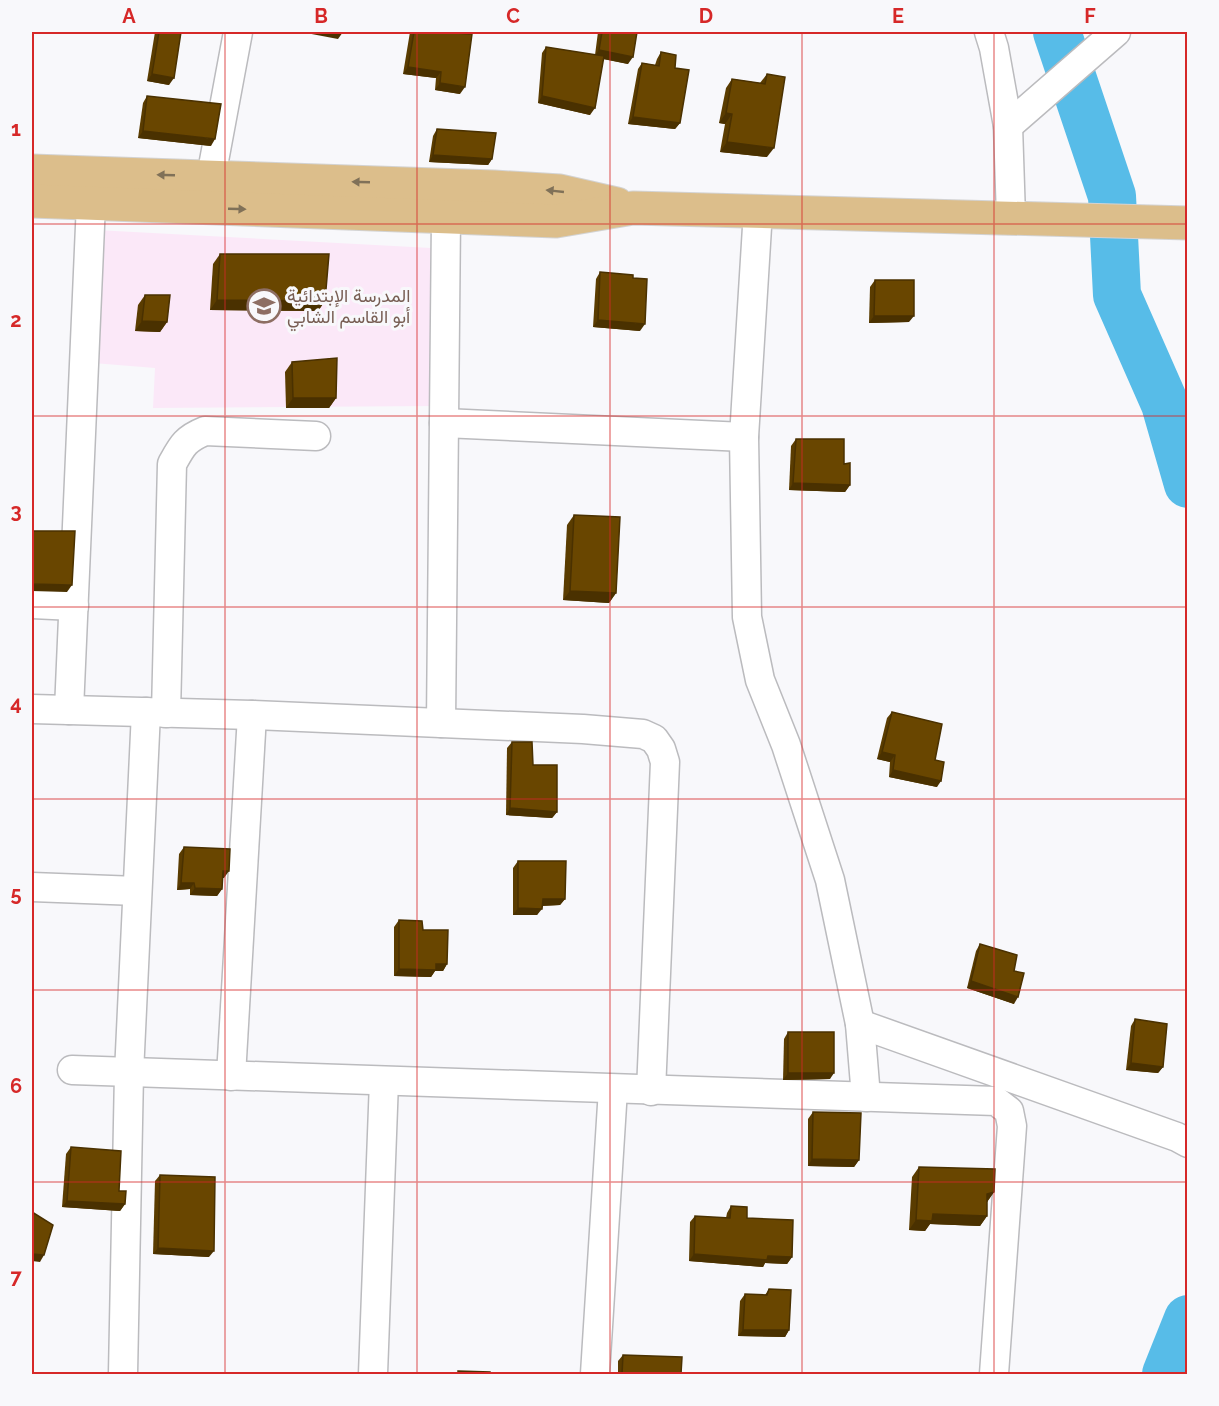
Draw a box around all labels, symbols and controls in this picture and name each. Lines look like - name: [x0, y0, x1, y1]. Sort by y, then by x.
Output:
- text: A: [122, 4, 136, 28]
- text: B: [314, 4, 328, 28]
- text: C: [506, 4, 520, 28]
- text: D: [699, 4, 713, 28]
- text: E: [892, 4, 904, 28]
- text: F: [1084, 4, 1096, 28]
- text: 1: [11, 117, 21, 141]
- one-way arrow: [156, 171, 175, 180]
- one-way arrow: [351, 177, 370, 187]
- one-way arrow: [546, 186, 565, 196]
- one-way arrow: [227, 205, 246, 214]
- place label: المدرسة الإبتدائية أبو القاسم الشابي: [287, 285, 410, 332]
- school or university icon: المدرسة الإبتدائية أبو القاسم الشابي: [246, 288, 282, 324]
- text: 2: [10, 308, 22, 332]
- text: 3: [10, 499, 22, 523]
- text: 4: [10, 691, 22, 715]
- text: 5: [10, 882, 22, 906]
- text: 6: [10, 1074, 22, 1098]
- text: 7: [10, 1265, 22, 1289]

